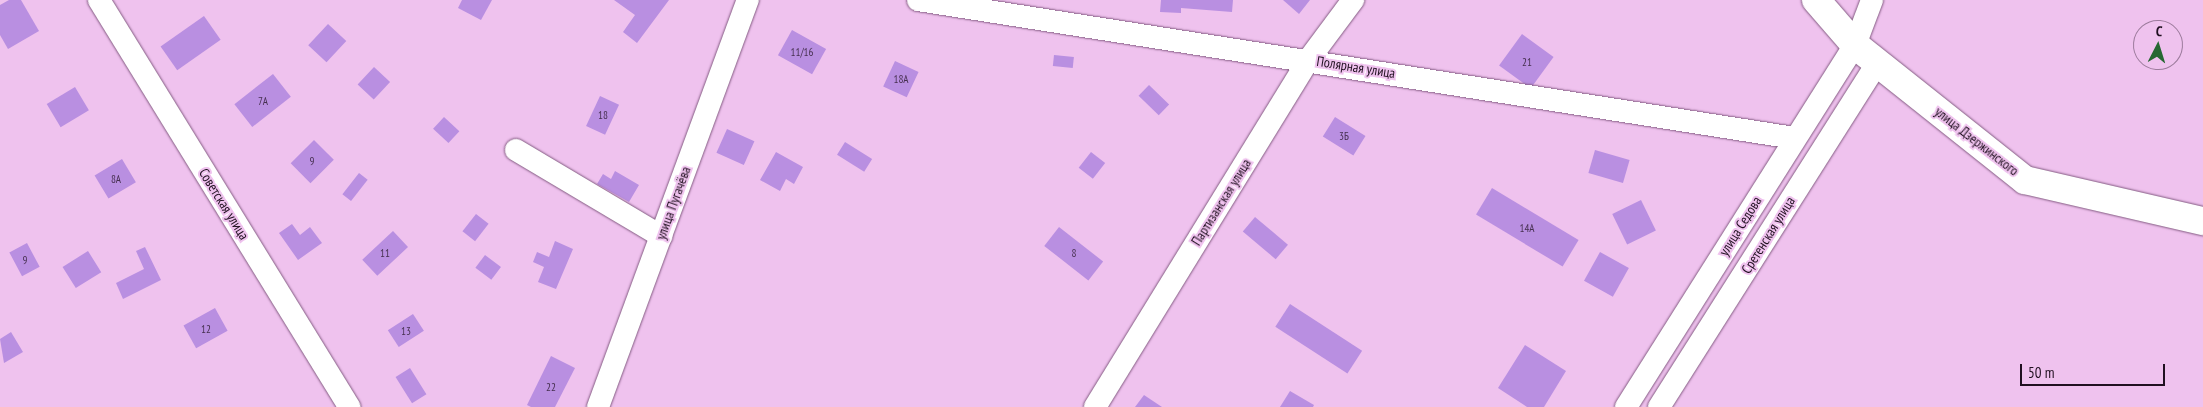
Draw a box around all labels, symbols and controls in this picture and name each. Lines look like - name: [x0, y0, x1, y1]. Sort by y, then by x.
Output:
- north arrow: [2133, 20, 2183, 70]
- text: С: [2155, 22, 2163, 40]
- house number: 11/16: [790, 45, 814, 59]
- street label: Полярная улица: [1315, 52, 1397, 82]
- house number: 21: [1522, 55, 1532, 69]
- house number: 18А: [893, 72, 909, 86]
- house number: 7А: [258, 94, 268, 108]
- street label: улица Дзержинского: [1932, 103, 2022, 179]
- house number: 18: [598, 108, 608, 122]
- house number: 3Б: [1339, 129, 1349, 143]
- house number: 9: [310, 154, 314, 168]
- street label: Партизанская улица: [1188, 155, 1254, 249]
- street label: улица Пугачёва: [652, 164, 694, 242]
- street label: Советская улица: [195, 165, 253, 243]
- house number: 8А: [111, 172, 121, 186]
- street label: улица Седова: [1715, 193, 1765, 259]
- street label: Сретенская улица: [1738, 193, 1798, 277]
- house number: 14А: [1519, 221, 1535, 235]
- house number: 11: [380, 246, 390, 260]
- house number: 8: [1072, 246, 1076, 260]
- house number: 9: [23, 253, 27, 267]
- house number: 12: [201, 322, 211, 336]
- house number: 13: [401, 324, 411, 338]
- scale bar: [2023, 354, 2168, 386]
- text: 50 m: [2028, 363, 2054, 382]
- house number: 22: [546, 380, 556, 394]

